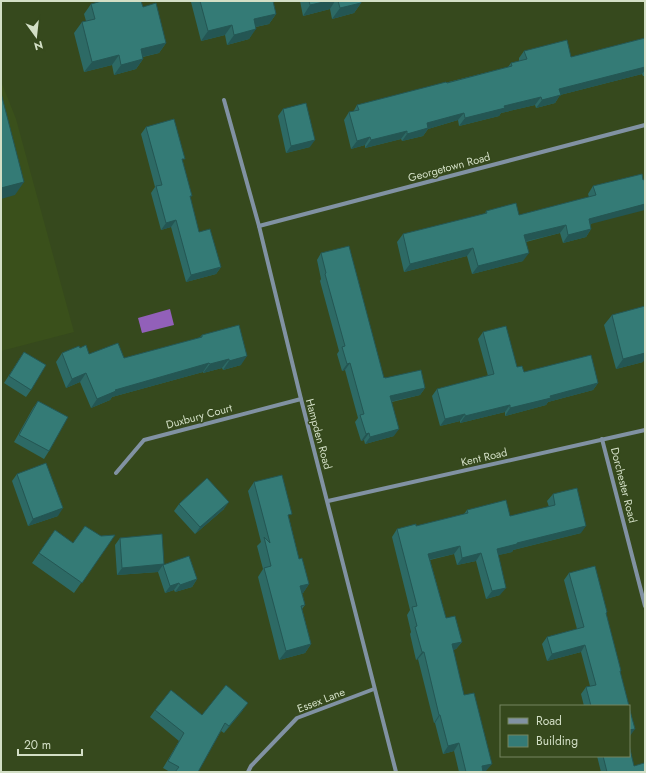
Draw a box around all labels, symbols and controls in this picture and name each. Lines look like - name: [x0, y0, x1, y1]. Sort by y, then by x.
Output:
- north arrow: [16, 16, 56, 56]
- text: N: [32, 37, 45, 55]
- street label: Georgetown Road: [406, 148, 492, 186]
- street label: Hampden Road: [302, 397, 336, 471]
- street label: Duxbury Court: [164, 399, 234, 433]
- street label: Kent Road: [459, 444, 509, 470]
- street label: Dorchester Road: [607, 446, 641, 524]
- street label: Essex Lane: [295, 683, 348, 716]
- legend: [500, 705, 630, 757]
- text: Road: [536, 712, 562, 730]
- scale bar: [18, 731, 82, 757]
- text: Building: [536, 732, 578, 750]
- text: 20 m: [24, 736, 51, 754]

